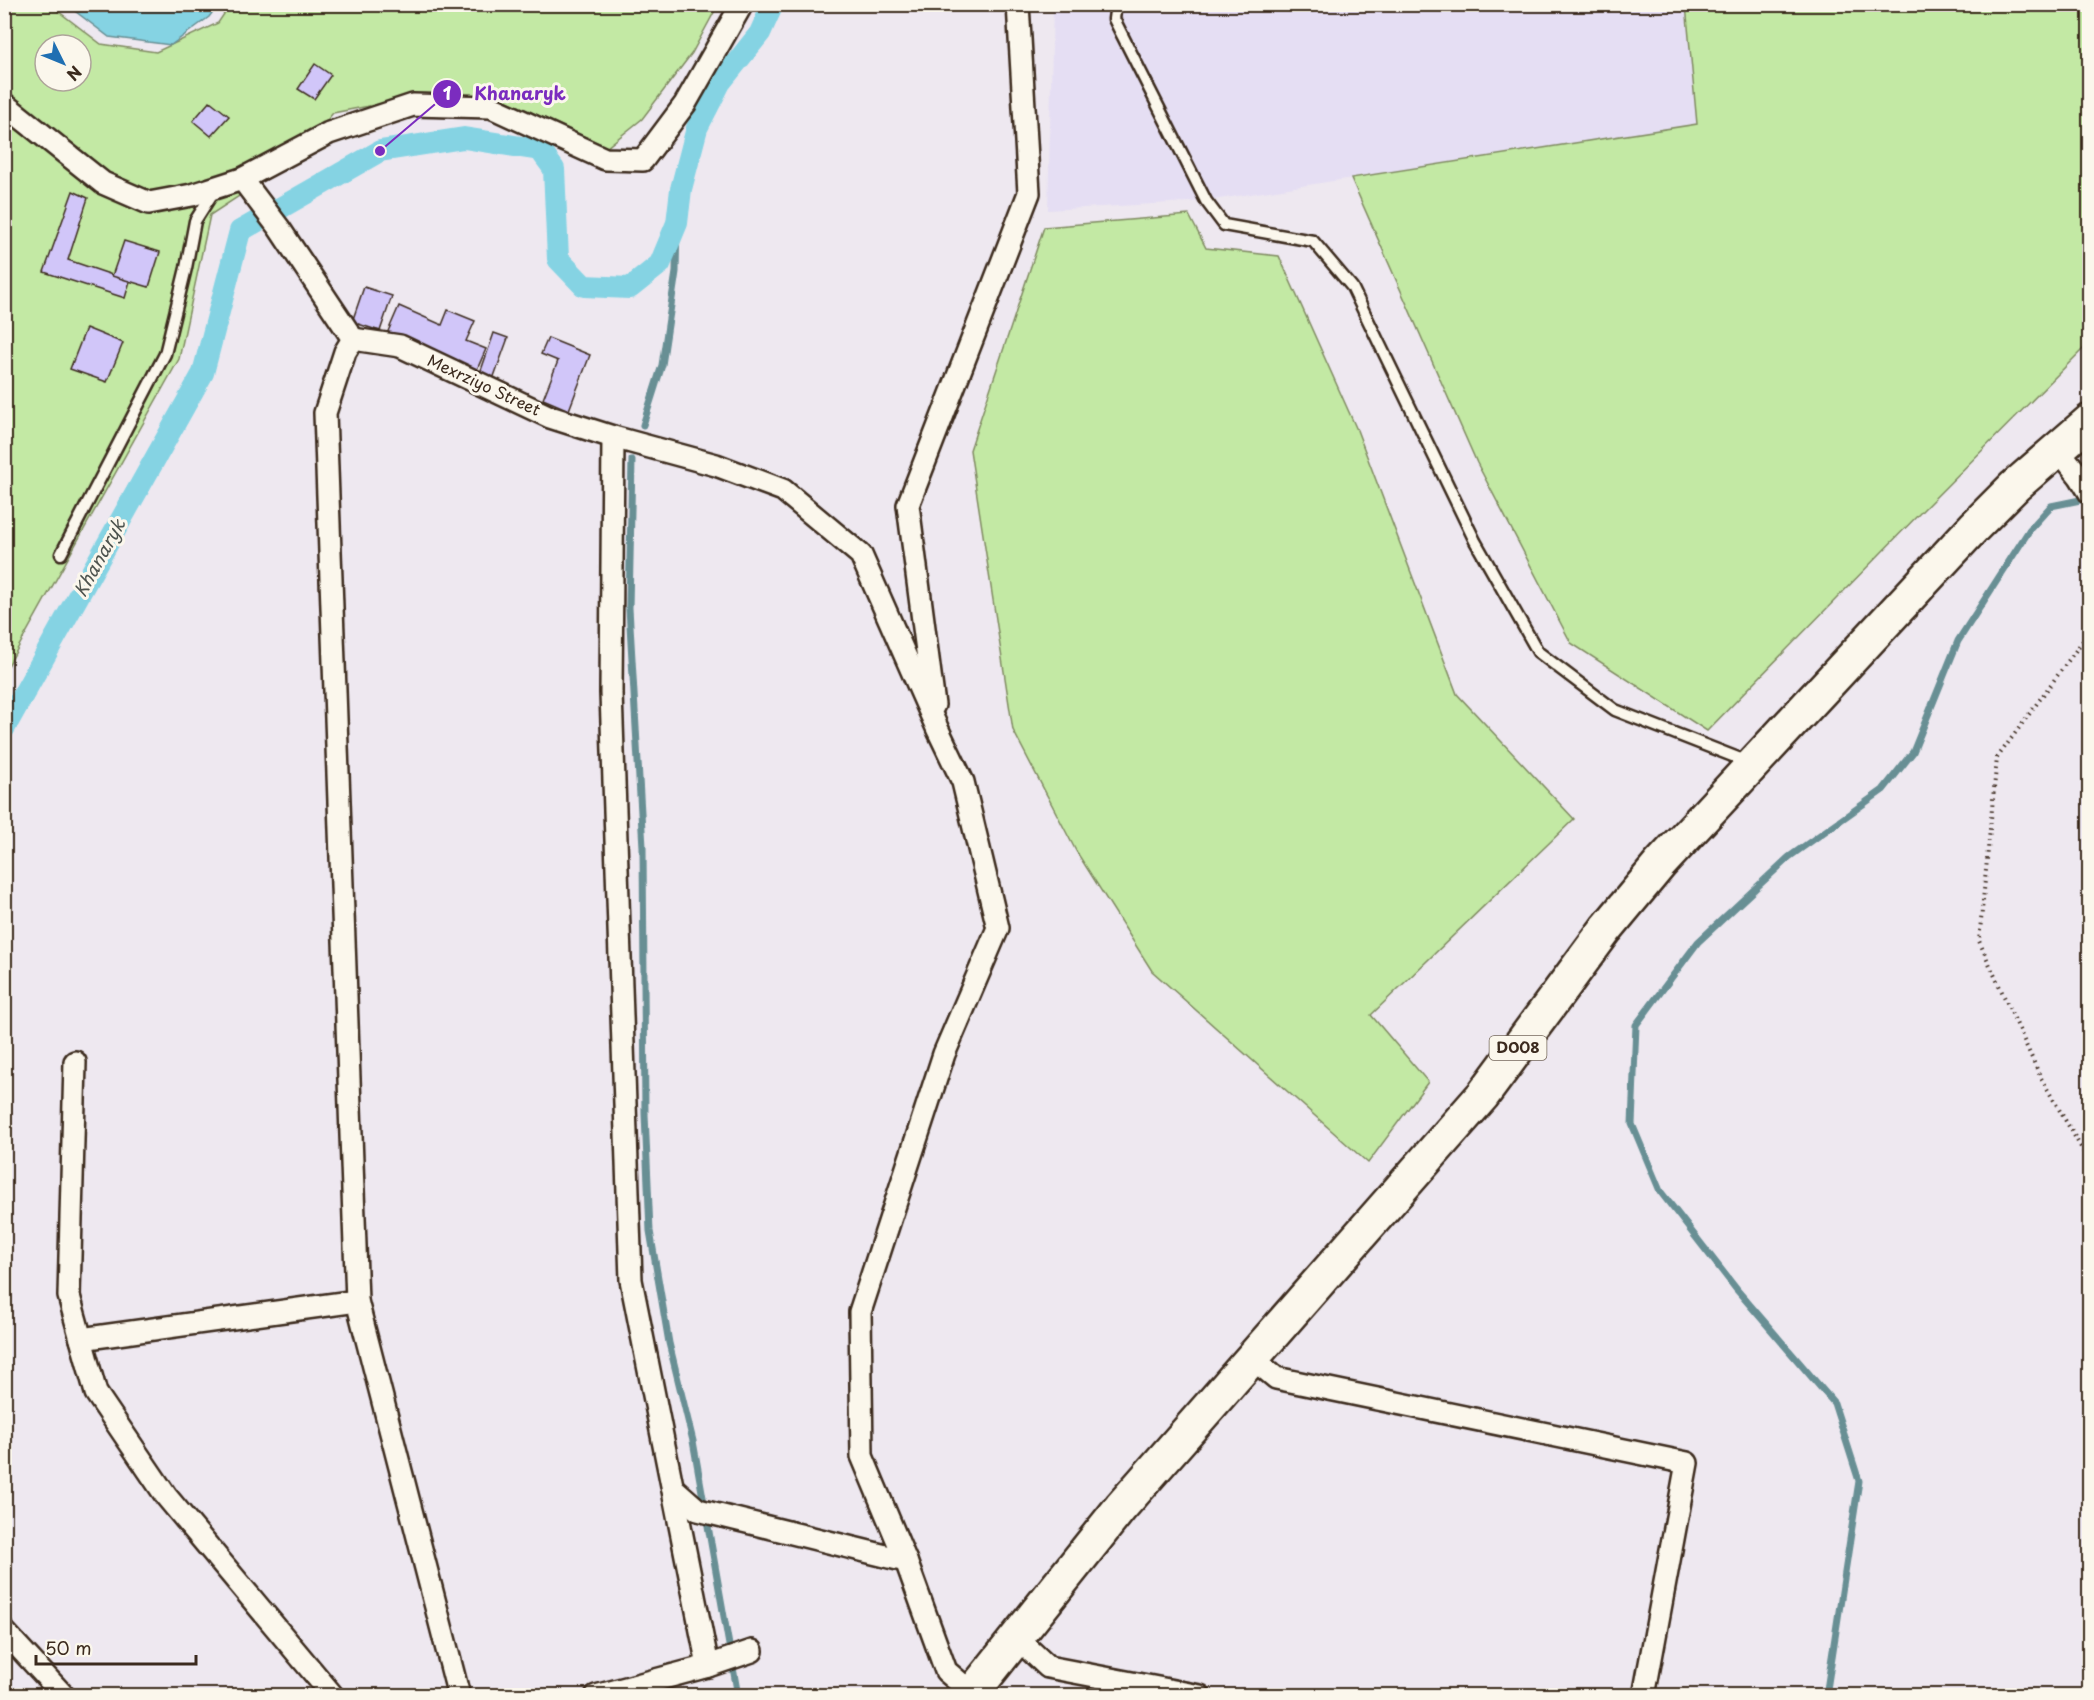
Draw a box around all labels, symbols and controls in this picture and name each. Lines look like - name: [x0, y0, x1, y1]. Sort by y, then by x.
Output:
- north arrow: [33, 33, 93, 93]
- text: N: [62, 61, 88, 87]
- callout: Khanaryk: [432, 76, 578, 112]
- text: 1: [443, 79, 452, 106]
- text: Khanaryk: [474, 79, 567, 106]
- street label: Mexrziyo Street: [424, 347, 545, 421]
- water label: Khanaryk: [66, 513, 132, 601]
- road number: D008: [1490, 1036, 1546, 1060]
- scale bar: [36, 1628, 196, 1666]
- text: 50 m: [45, 1634, 92, 1661]

